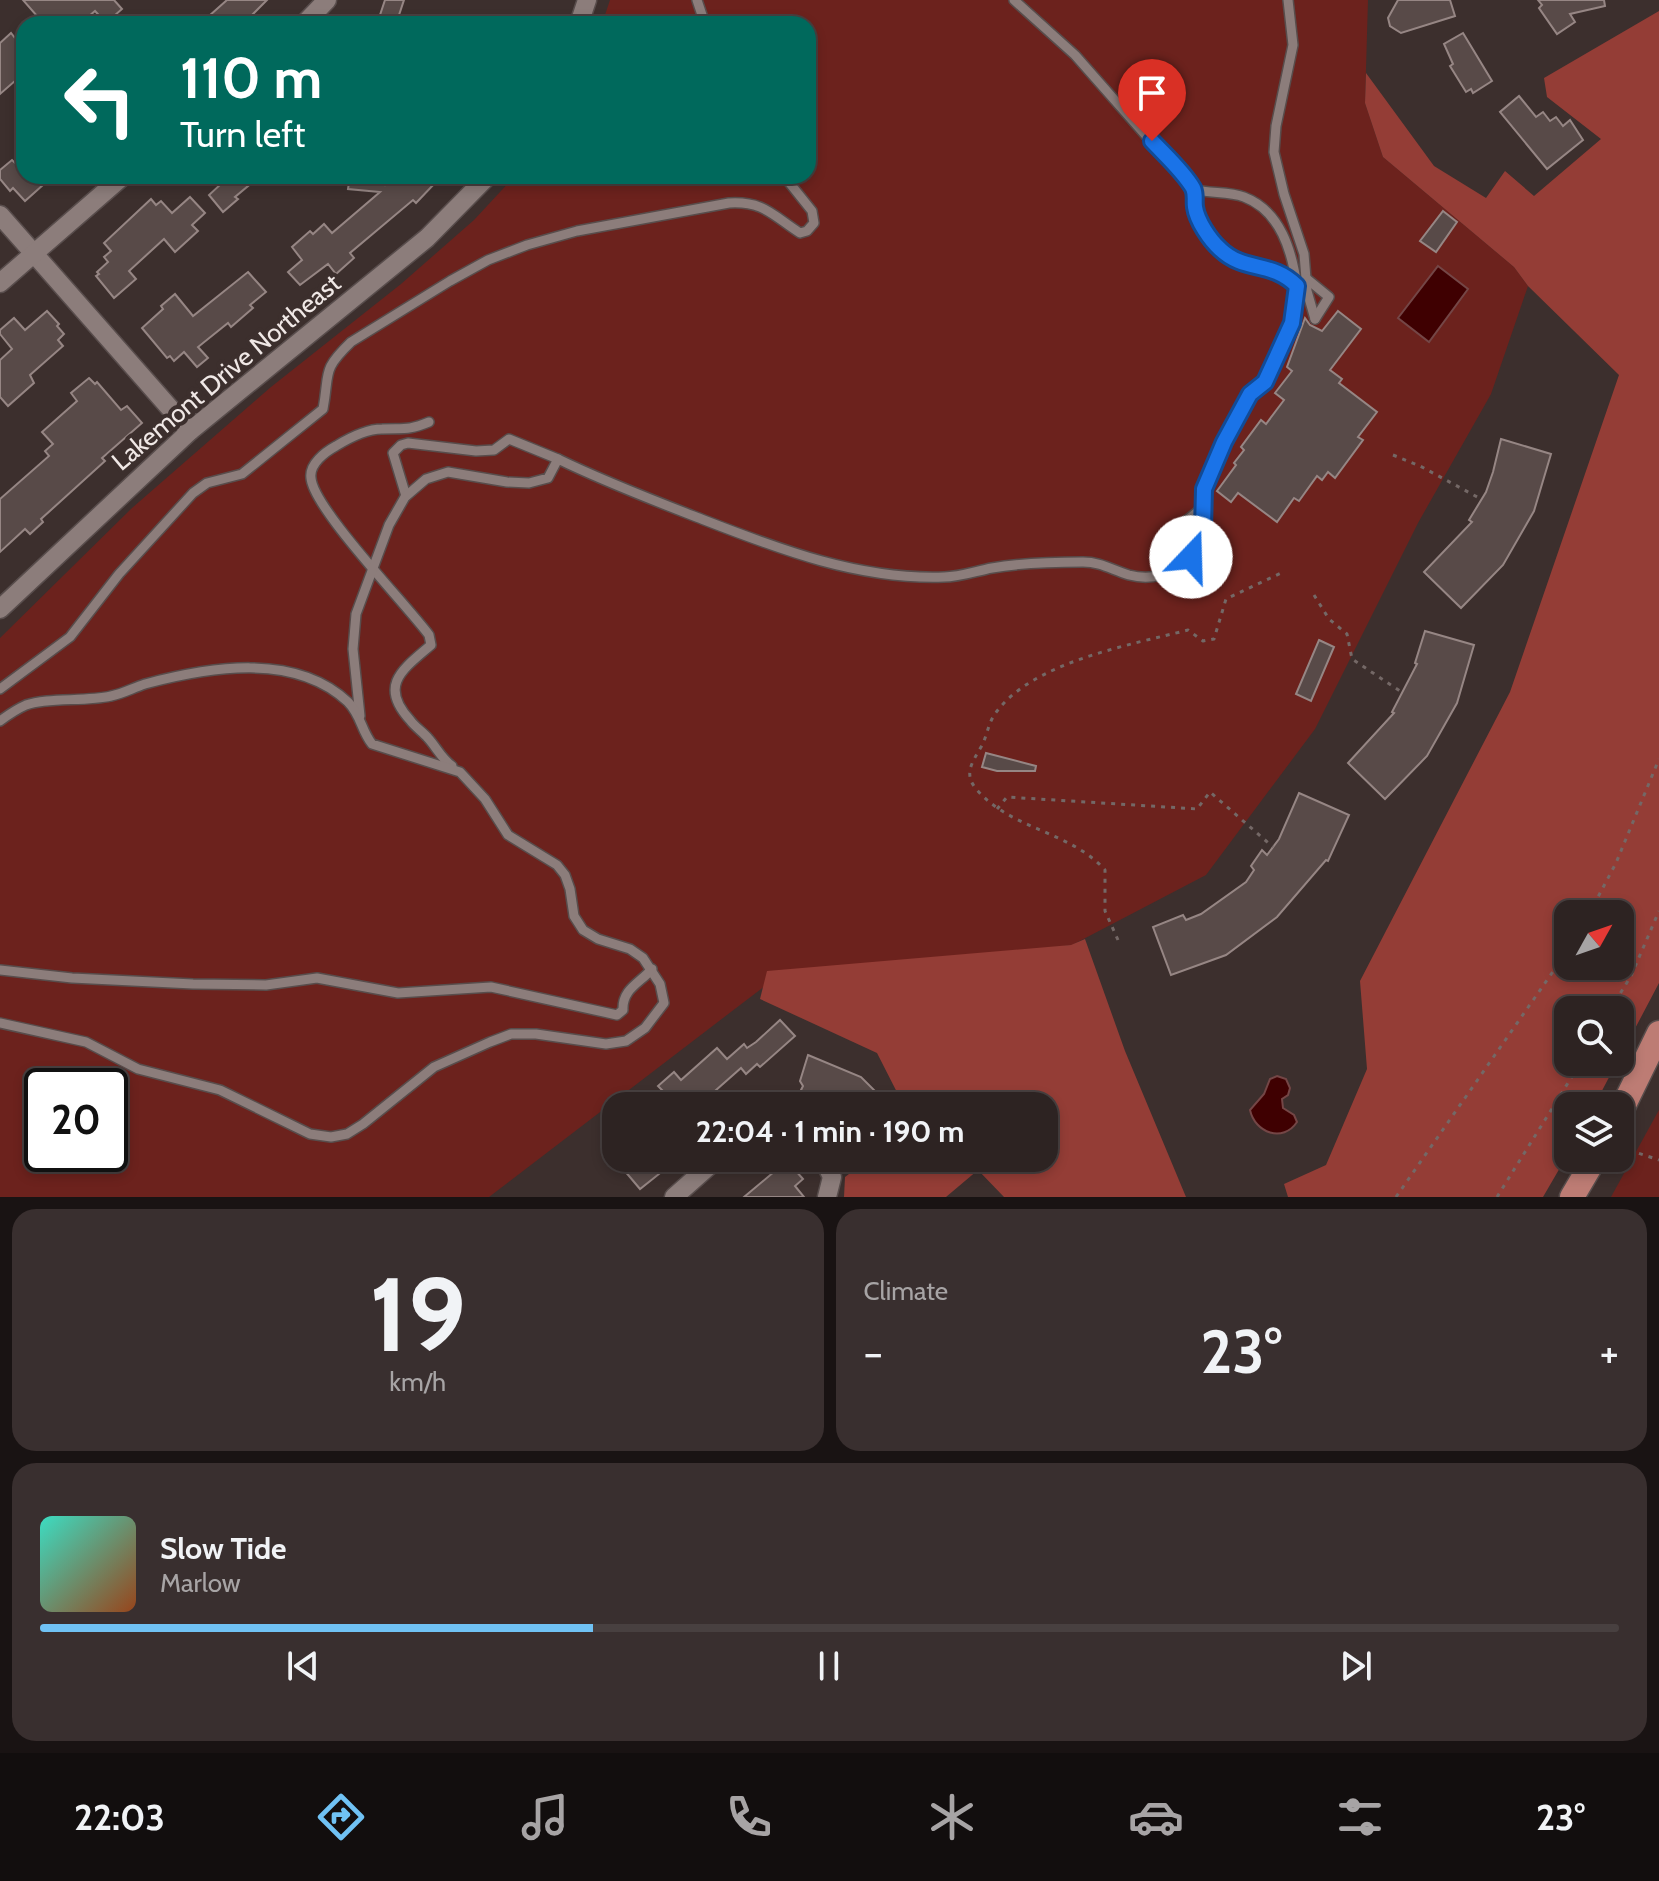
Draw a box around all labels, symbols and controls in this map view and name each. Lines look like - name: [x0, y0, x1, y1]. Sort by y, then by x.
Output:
- text: 110 m: [180, 44, 322, 112]
- icon: left: [48, 48, 152, 152]
- pin: [1118, 59, 1186, 141]
- icon: arrive: [1130, 71, 1174, 115]
- text: Turn left: [180, 112, 305, 156]
- street label: Lakemont Drive Northeast: [105, 267, 347, 477]
- position arrow: [1149, 515, 1233, 599]
- north arrow: [1554, 900, 1634, 980]
- map controls: [1554, 900, 1634, 1172]
- button: search: [1554, 996, 1634, 1076]
- speed limit sign: 20: [24, 1068, 128, 1172]
- button: layers: [1554, 1092, 1634, 1172]
- text: 22:04 · 1 min · 190 m: [696, 1113, 964, 1150]
- text: 19: [369, 1251, 466, 1377]
- text: Climate: [864, 1275, 948, 1307]
- text: 23°: [1201, 1315, 1282, 1388]
- text: −: [864, 1326, 883, 1379]
- text: +: [1600, 1326, 1619, 1379]
- text: km/h: [389, 1366, 446, 1398]
- text: Slow Tide: [160, 1530, 287, 1567]
- text: Marlow: [160, 1567, 241, 1599]
- icon: previous: [281, 1644, 325, 1688]
- icon: pause: [807, 1644, 851, 1688]
- icon: next: [1334, 1644, 1378, 1688]
- icon: directions: [313, 1789, 369, 1845]
- icon: music: [517, 1789, 573, 1845]
- icon: phone: [721, 1789, 777, 1845]
- icon: climate: [924, 1789, 980, 1845]
- icon: car: [1128, 1789, 1184, 1845]
- icon: filters: [1332, 1789, 1388, 1845]
- text: 22:03: [74, 1795, 165, 1839]
- text: 23°: [1536, 1795, 1585, 1839]

